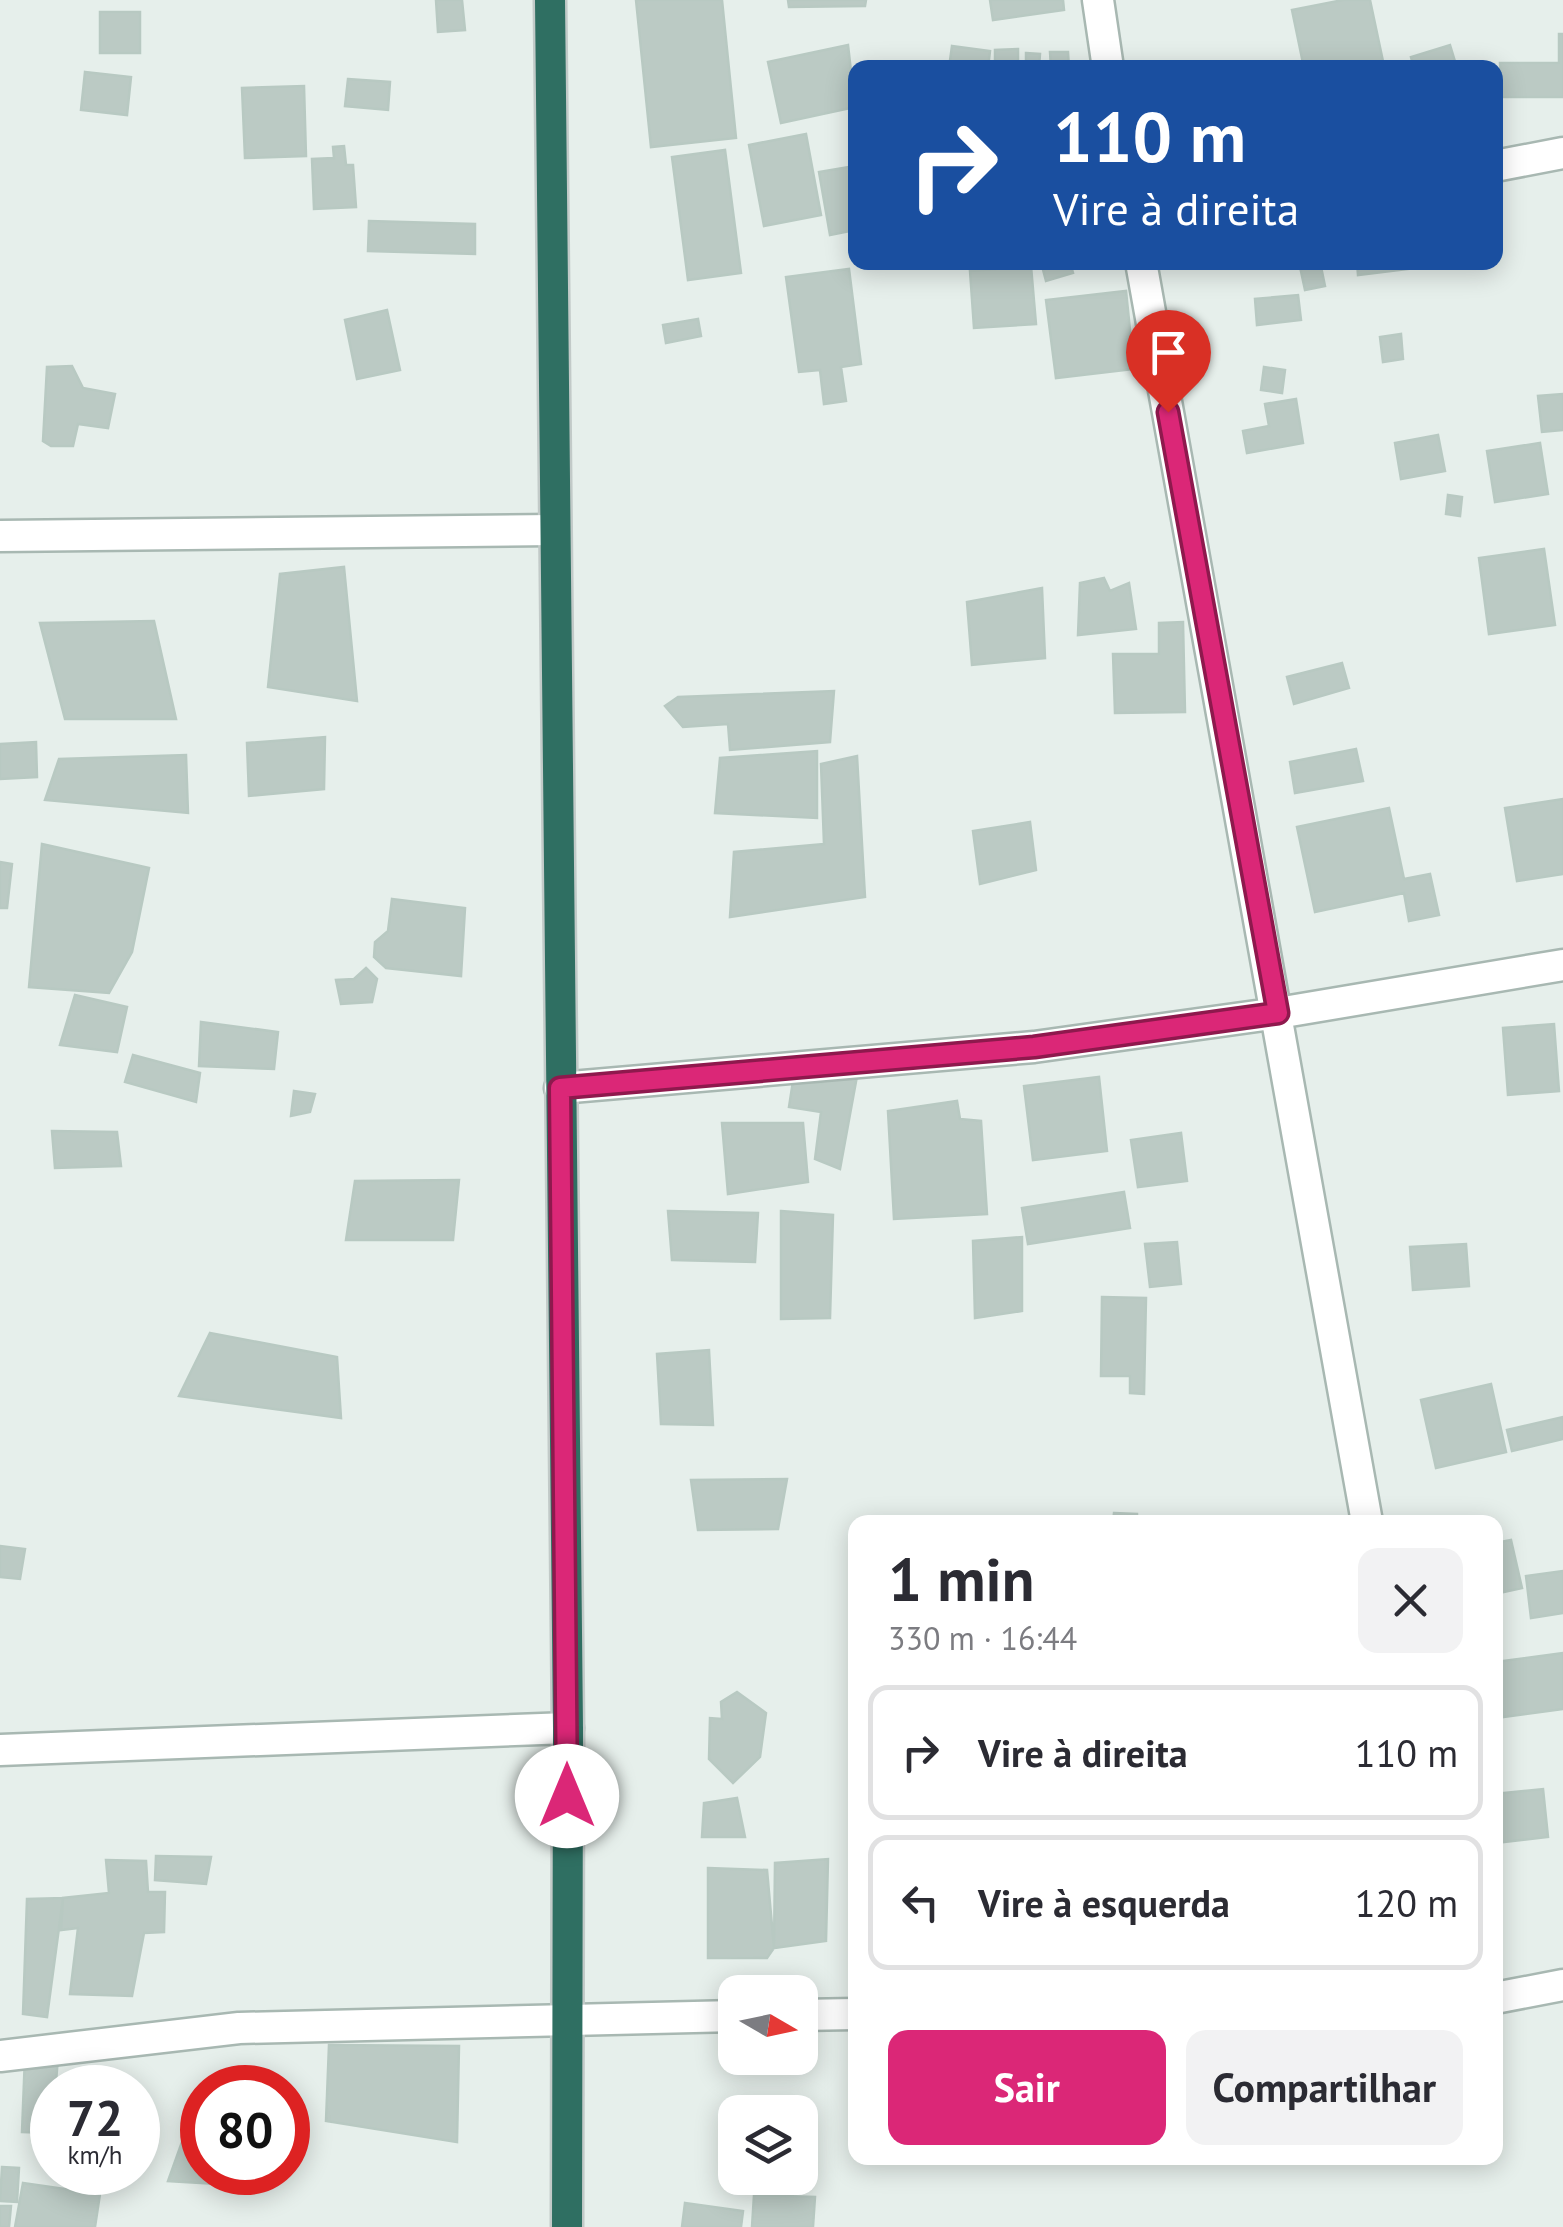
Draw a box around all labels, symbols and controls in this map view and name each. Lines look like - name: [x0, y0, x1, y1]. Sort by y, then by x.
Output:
- text: 110 m: [1053, 91, 1246, 181]
- icon: right: [888, 100, 1018, 230]
- text: Vire à direita: [1053, 179, 1299, 237]
- pin: [1126, 310, 1211, 413]
- icon: arrive: [1141, 325, 1196, 380]
- text: 1 min: [888, 1540, 1034, 1618]
- button: close: [1358, 1548, 1463, 1653]
- text: 330 m · 16:44: [888, 1617, 1077, 1659]
- icon: right: [893, 1725, 948, 1780]
- text: Vire à direita: [978, 1728, 1188, 1777]
- text: 110 m: [1355, 1728, 1458, 1777]
- position arrow: [515, 1744, 619, 1848]
- icon: left: [893, 1875, 948, 1930]
- text: Vire à esquerda: [978, 1878, 1230, 1927]
- text: 120 m: [1355, 1878, 1458, 1927]
- north arrow: [718, 1975, 818, 2075]
- map controls: [718, 1975, 818, 2195]
- button: Sair: [888, 2030, 1166, 2145]
- button: Compartilhar: [1186, 2030, 1463, 2145]
- speed limit sign: 80: [180, 2065, 310, 2195]
- text: 72: [67, 2085, 123, 2150]
- button: layers: [718, 2095, 818, 2195]
- text: km/h: [68, 2139, 122, 2171]

